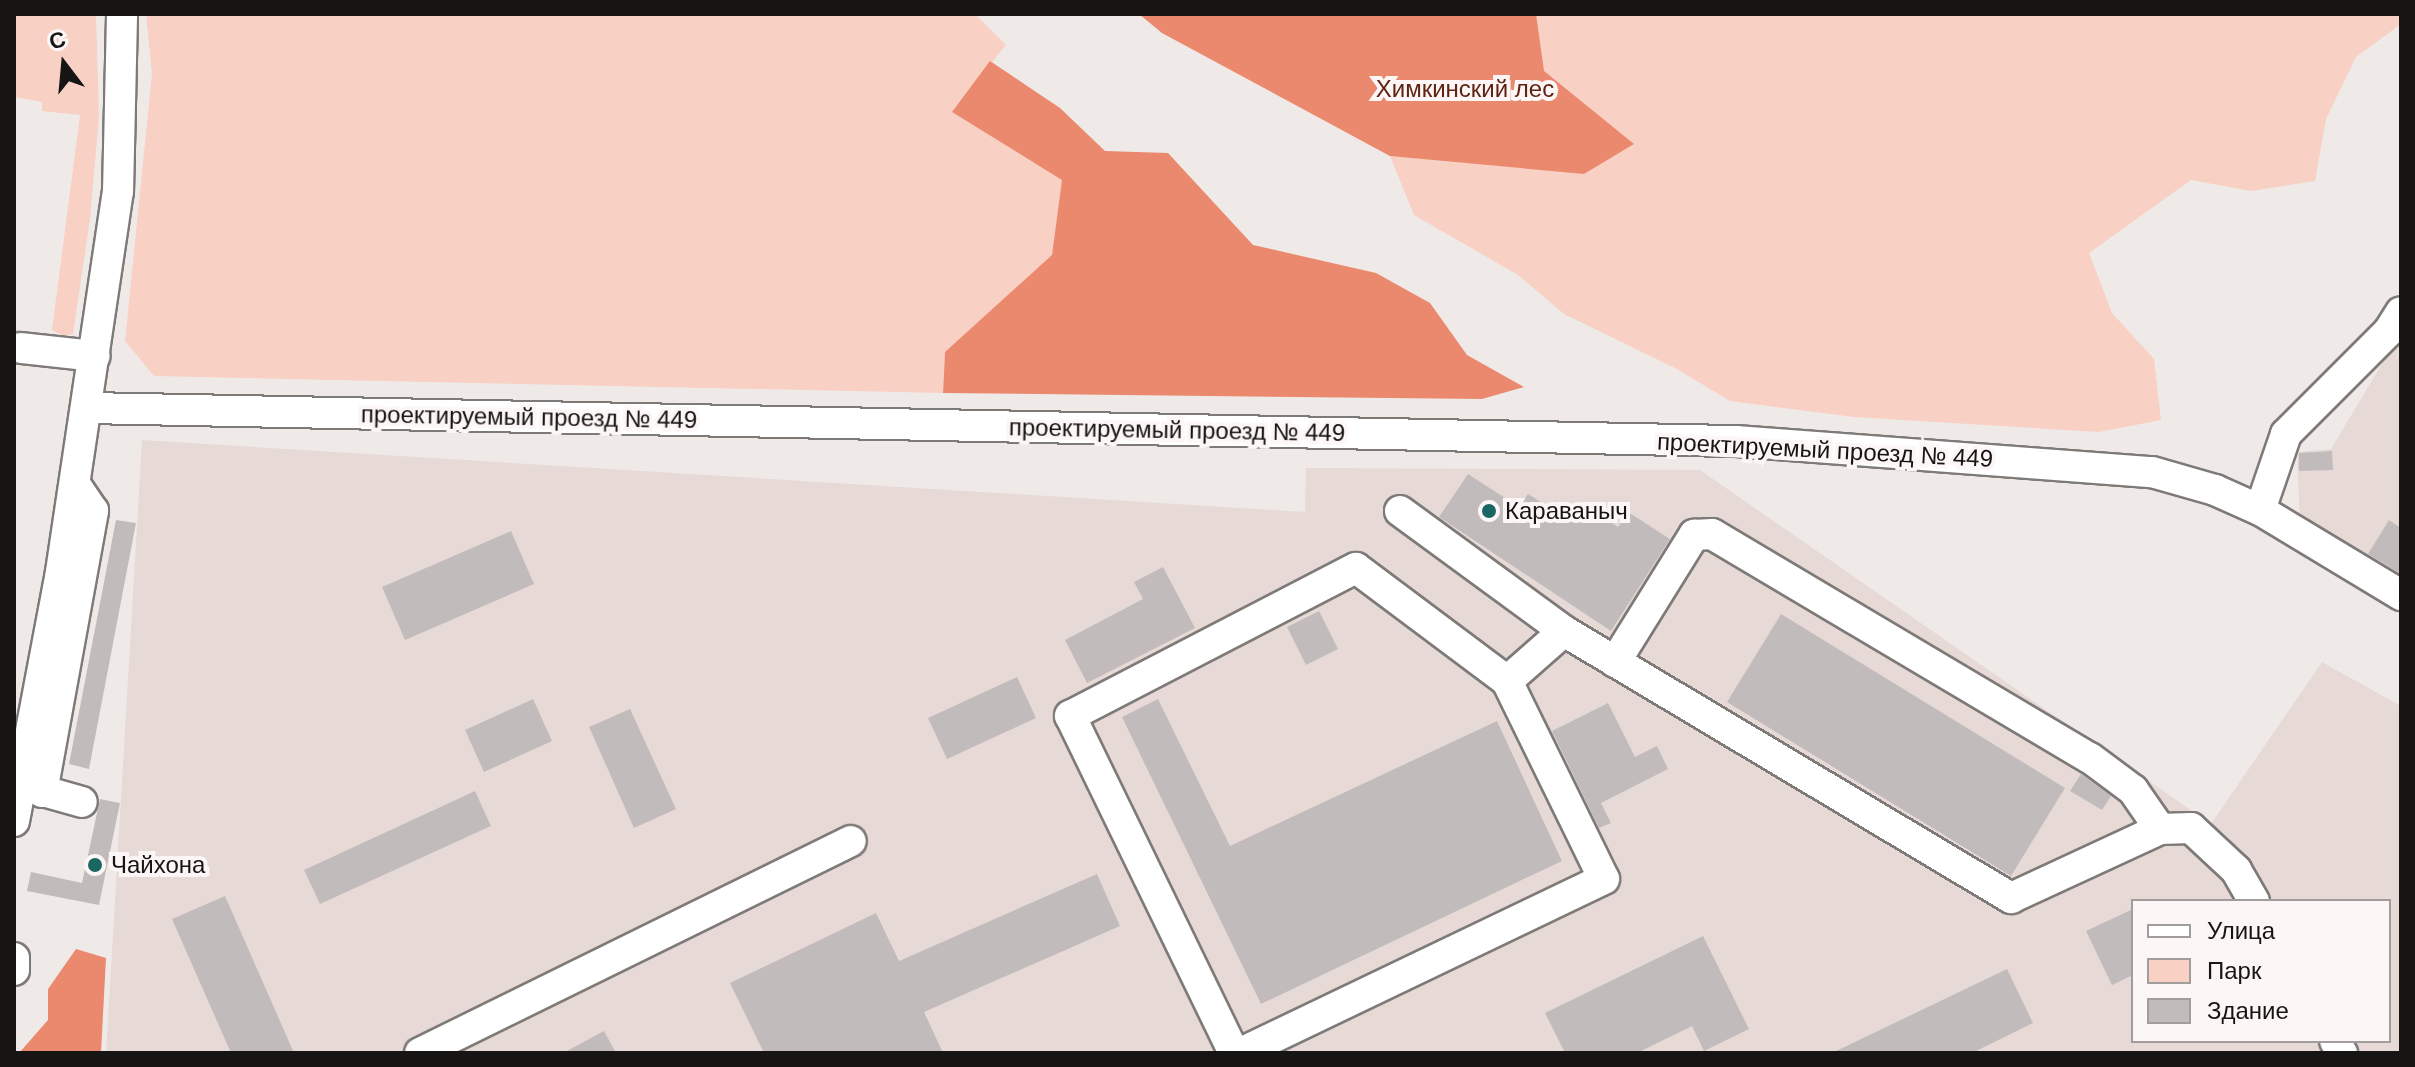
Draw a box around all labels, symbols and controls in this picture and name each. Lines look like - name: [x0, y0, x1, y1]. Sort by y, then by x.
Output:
- north arrow: [24, 24, 104, 104]
- text: С: [46, 26, 68, 55]
- park label: Химкинский лес: [1376, 75, 1554, 103]
- street label: проектируемый проезд № 449: [361, 400, 697, 434]
- street label: проектируемый проезд № 449: [1009, 413, 1345, 447]
- street label: проектируемый проезд № 449: [1656, 427, 1994, 473]
- place label: Караваныч: [1505, 497, 1628, 525]
- marker: Караваныч: [1480, 502, 1498, 520]
- place label: Чайхона: [111, 851, 205, 879]
- marker: Чайхона: [86, 856, 104, 874]
- legend: [2131, 899, 2391, 1043]
- text: Улица: [2207, 917, 2275, 944]
- text: Парк: [2207, 957, 2261, 984]
- text: Здание: [2207, 997, 2289, 1024]

